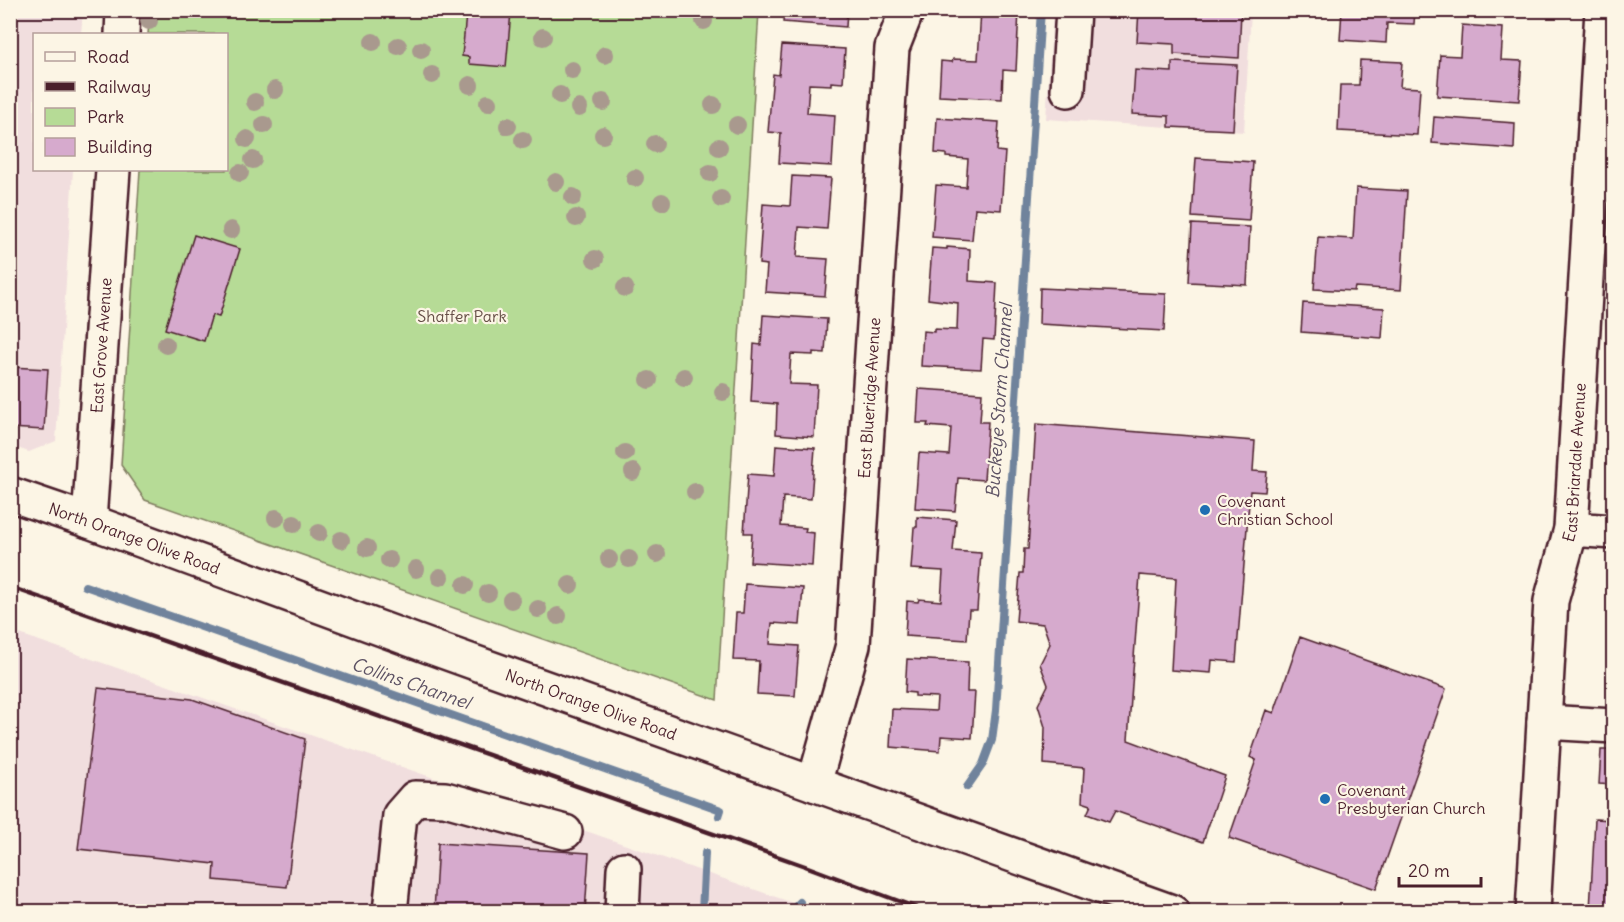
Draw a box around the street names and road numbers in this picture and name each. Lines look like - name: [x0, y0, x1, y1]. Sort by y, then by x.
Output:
- street label: East Grove Avenue: [86, 277, 116, 414]
- street label: East Blueridge Avenue: [854, 317, 884, 479]
- street label: East Briardale Avenue: [1558, 382, 1590, 544]
- street label: North Orange Olive Road: [46, 498, 223, 578]
- street label: North Orange Olive Road: [503, 664, 680, 744]

